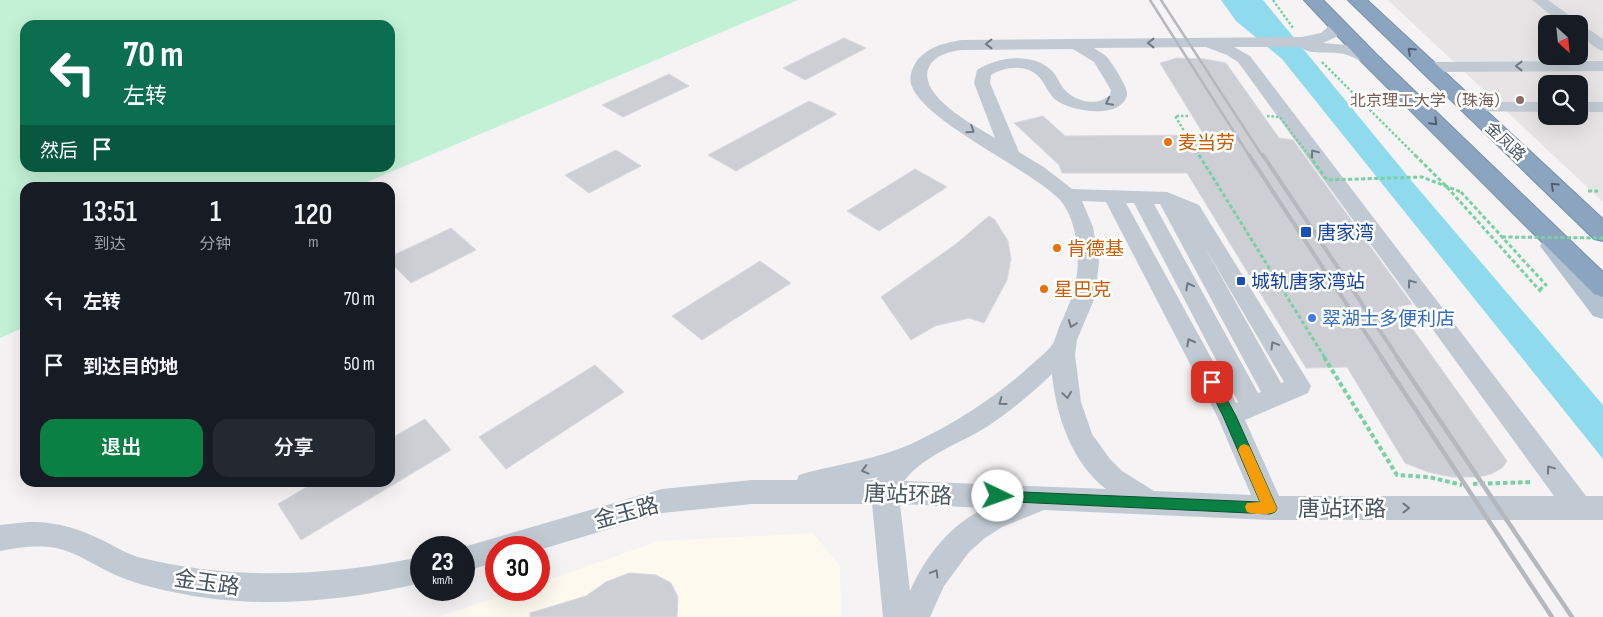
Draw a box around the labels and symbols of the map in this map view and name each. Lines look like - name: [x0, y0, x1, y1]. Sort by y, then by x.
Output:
- north arrow: [1538, 15, 1588, 65]
- one-way arrow: [1147, 38, 1155, 48]
- one-way arrow: [985, 39, 993, 50]
- one-way arrow: [1407, 48, 1416, 57]
- one-way arrow: [1515, 61, 1523, 71]
- place label: 北京理工大学（珠海）: [1350, 92, 1510, 111]
- marker: 北京理工大学（珠海）: [1514, 94, 1526, 106]
- one-way arrow: [1105, 96, 1114, 106]
- one-way arrow: [1428, 117, 1437, 126]
- street label: 金凤路: [1481, 119, 1529, 165]
- one-way arrow: [966, 123, 975, 133]
- place label: 麦当劳: [1178, 132, 1235, 155]
- marker: 麦当劳: [1162, 136, 1174, 148]
- one-way arrow: [1311, 150, 1319, 159]
- one-way arrow: [1551, 183, 1560, 192]
- place label: 唐家湾: [1317, 222, 1374, 245]
- marker: 唐家湾: [1299, 225, 1313, 239]
- place label: 肯德基: [1067, 238, 1124, 261]
- marker: 肯德基: [1051, 242, 1063, 254]
- place label: 城轨唐家湾站: [1251, 271, 1365, 294]
- marker: 城轨唐家湾站: [1235, 275, 1247, 287]
- place label: 星巴克: [1054, 279, 1111, 302]
- one-way arrow: [1408, 279, 1417, 289]
- one-way arrow: [1185, 282, 1195, 291]
- marker: 星巴克: [1038, 283, 1050, 295]
- place label: 翠湖士多便利店: [1322, 308, 1455, 331]
- marker: 翠湖士多便利店: [1306, 312, 1318, 324]
- one-way arrow: [1068, 319, 1078, 328]
- one-way arrow: [1186, 338, 1196, 347]
- one-way arrow: [1270, 341, 1280, 350]
- pin: [1191, 361, 1233, 403]
- one-way arrow: [1061, 391, 1071, 399]
- one-way arrow: [999, 397, 1008, 405]
- one-way arrow: [861, 464, 869, 474]
- one-way arrow: [1547, 465, 1556, 475]
- position arrow: [971, 469, 1023, 521]
- street label: 唐站环路: [863, 480, 952, 511]
- street label: 金玉路: [591, 492, 662, 535]
- street label: 唐站环路: [1298, 496, 1386, 523]
- one-way arrow: [1403, 503, 1411, 513]
- speed limit sign: 30: [485, 536, 550, 601]
- street label: 金玉路: [172, 566, 241, 601]
- one-way arrow: [929, 569, 938, 578]

